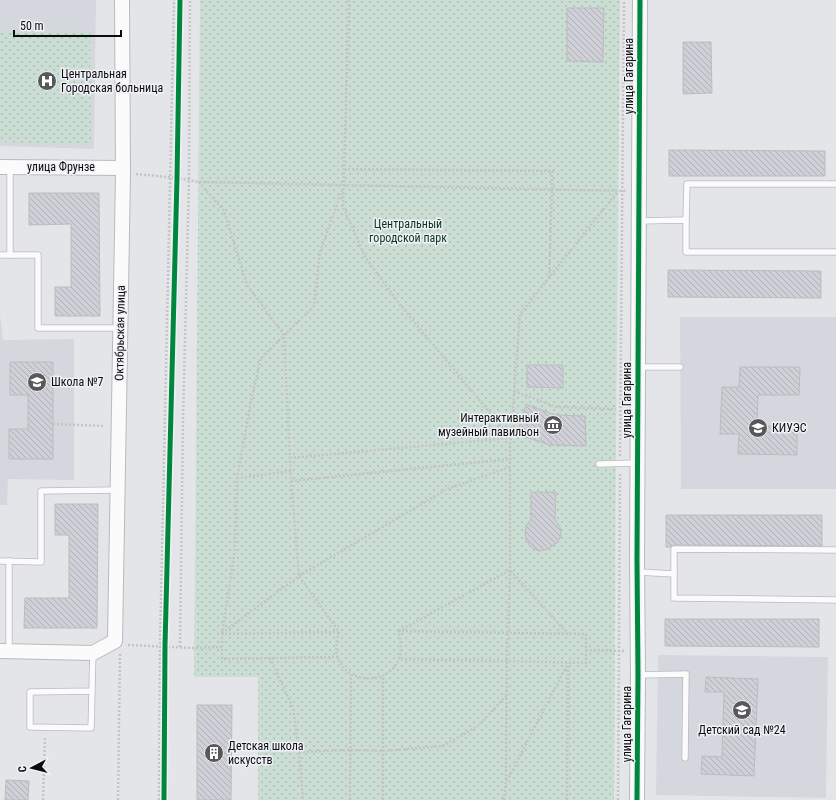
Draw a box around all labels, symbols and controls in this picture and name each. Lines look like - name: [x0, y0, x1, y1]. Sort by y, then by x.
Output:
- scale bar: [14, 12, 121, 38]
- text: 50 m: [20, 19, 44, 33]
- street label: улица Гагарина: [622, 38, 636, 114]
- place label: Центральная Городская больница: [61, 67, 163, 95]
- hospital icon: Центральная Городская больница: [36, 70, 58, 92]
- street label: улица Фрунзе: [27, 160, 95, 174]
- park label: Центральный городской парк: [369, 217, 447, 245]
- street label: Октябрьская улица: [112, 285, 128, 381]
- street label: улица Гагарина: [620, 362, 634, 438]
- school or university icon: Школа №7: [26, 371, 48, 393]
- place label: Школа №7: [51, 375, 104, 389]
- place label: Интерактивный музейный павильон: [438, 411, 539, 439]
- museum icon: Интерактивный музейный павильон: [542, 414, 564, 436]
- school or university icon: КИУЭС: [747, 417, 769, 439]
- place label: КИУЭС: [772, 421, 807, 435]
- street label: улица Гагарина: [620, 686, 634, 762]
- school or university icon: Детский сад №24: [731, 699, 753, 721]
- place label: Детский сад №24: [698, 723, 786, 737]
- place label: Детская школа искусств: [228, 739, 304, 767]
- building icon: Детская школа искусств: [203, 742, 225, 764]
- north arrow: [12, 748, 52, 788]
- text: С: [16, 765, 29, 773]

